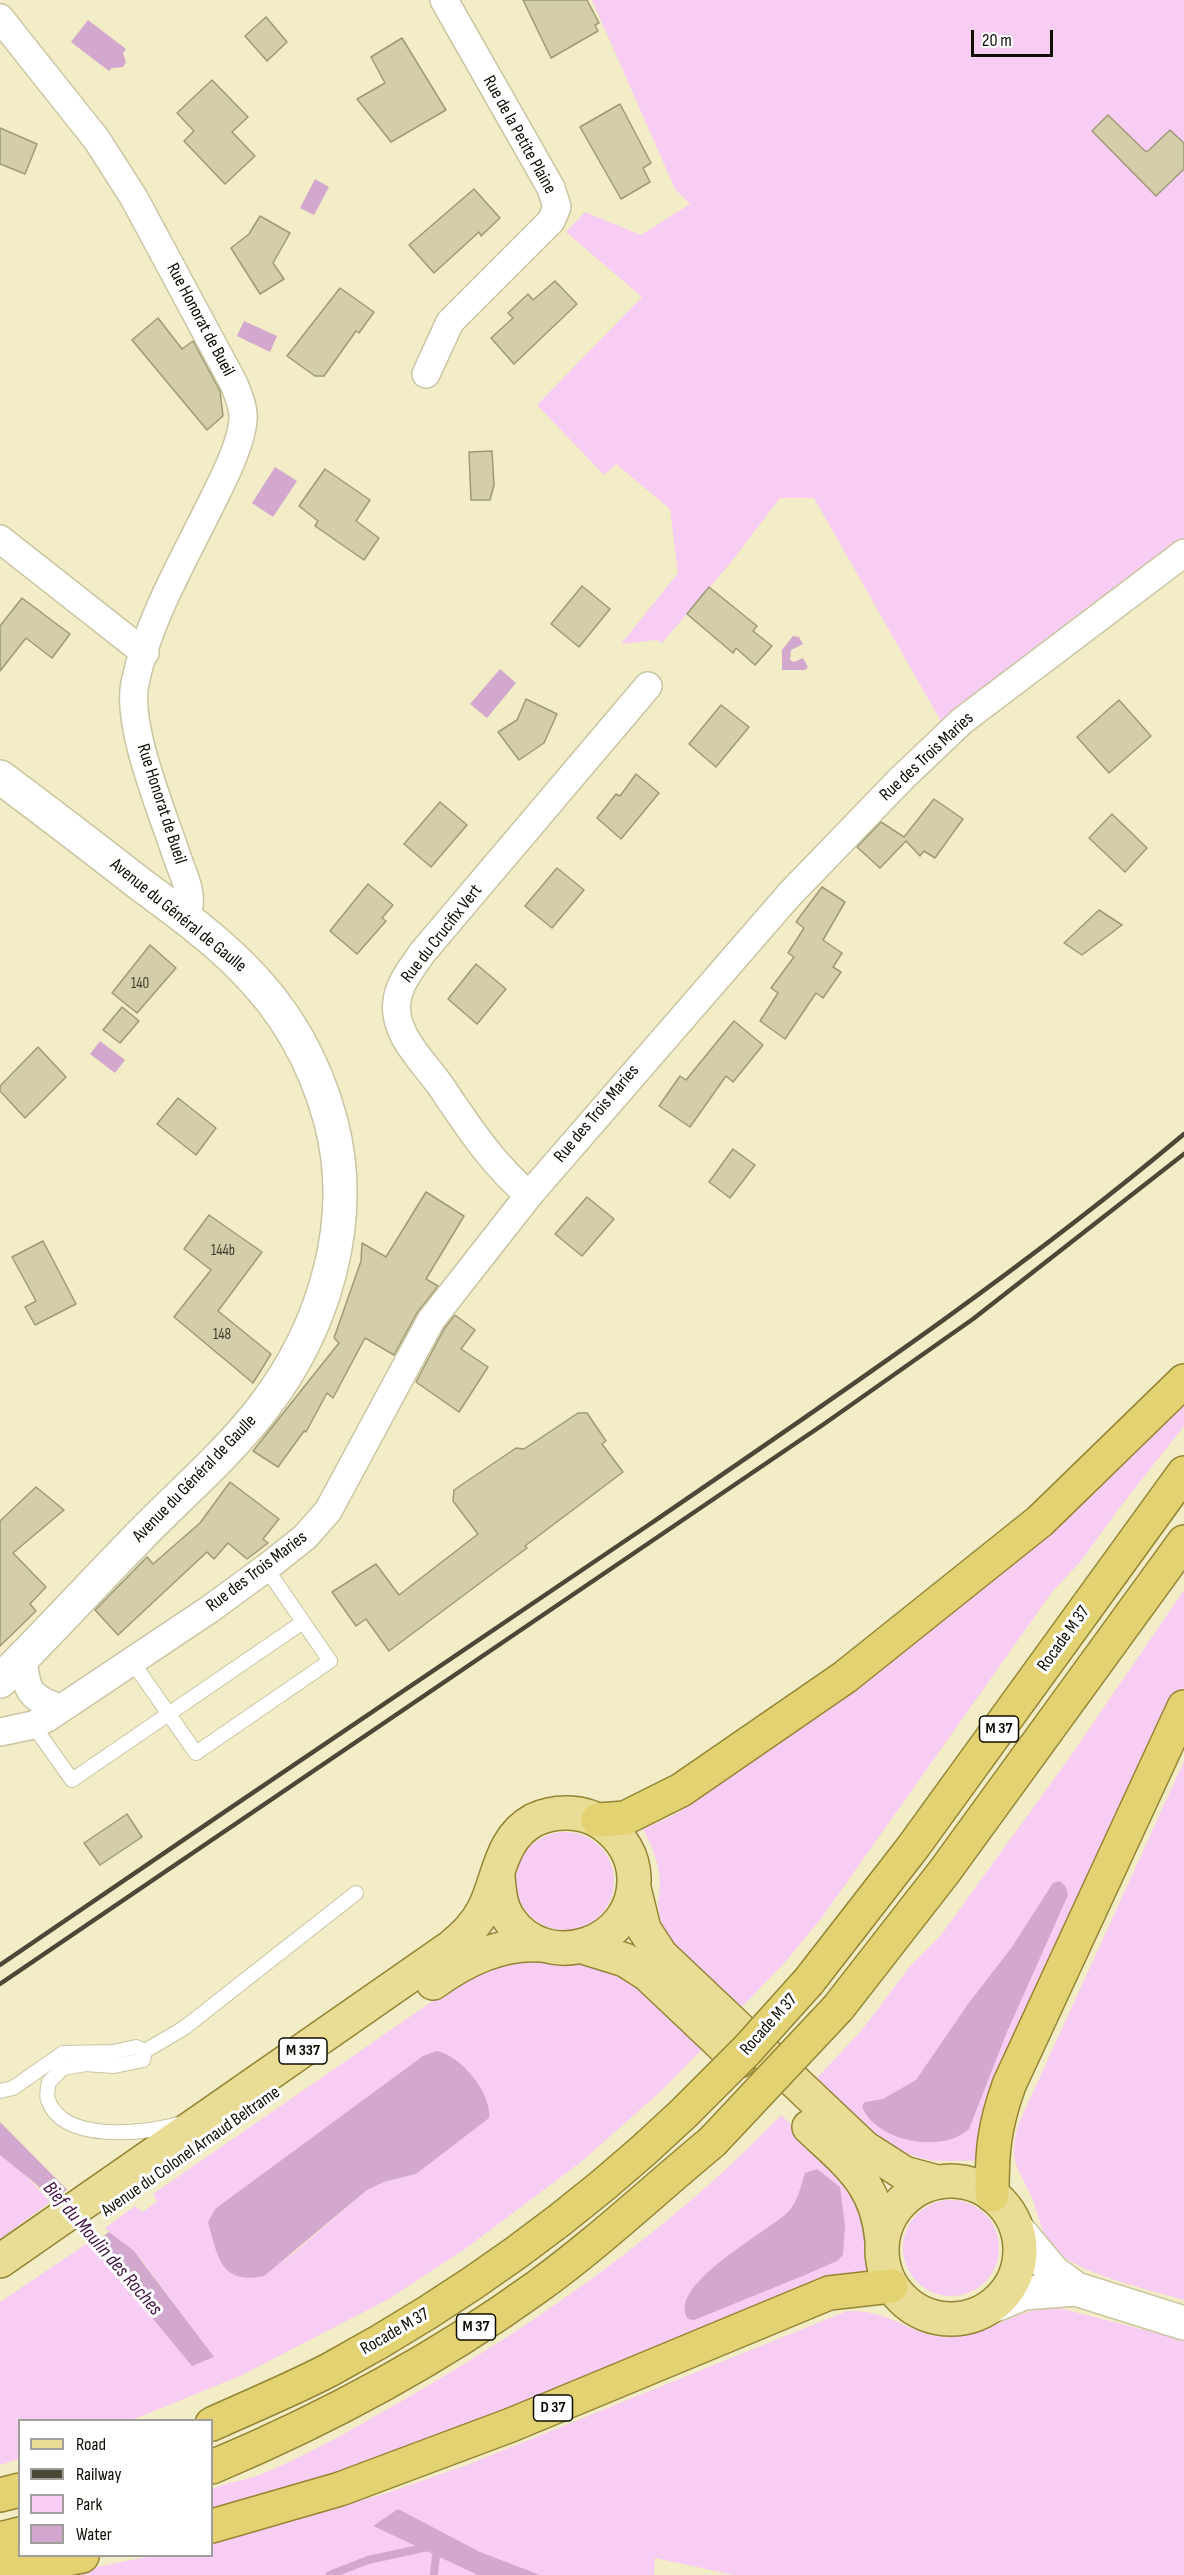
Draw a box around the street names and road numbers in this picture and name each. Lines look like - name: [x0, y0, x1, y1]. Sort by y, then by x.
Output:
- street label: Rue de la Petite Plaine: [478, 72, 560, 198]
- street label: Rue Honorat de Bueil: [161, 260, 239, 380]
- street label: Rue des Trois Maries: [875, 708, 979, 806]
- street label: Rue Honorat de Bueil: [131, 741, 191, 867]
- street label: Avenue du Général de Gaulle: [106, 854, 250, 978]
- street label: Rue du Crucifix Vert: [397, 881, 487, 987]
- street label: Rue des Trois Maries: [550, 1061, 644, 1167]
- street label: Avenue du Général de Gaulle: [129, 1411, 261, 1547]
- street label: Rue des Trois Maries: [202, 1527, 312, 1617]
- street label: Rocade M 37: [1033, 1602, 1095, 1676]
- road number: M 37: [980, 1716, 1018, 1742]
- street label: Rocade M 37: [736, 1990, 802, 2060]
- road number: M 337: [279, 2038, 327, 2064]
- street label: Avenue du Colonel Arnaud Beltrame: [97, 2082, 285, 2222]
- street label: Rocade M 37: [357, 2304, 433, 2360]
- road number: M 37: [456, 2314, 496, 2340]
- road number: D 37: [534, 2395, 572, 2421]

